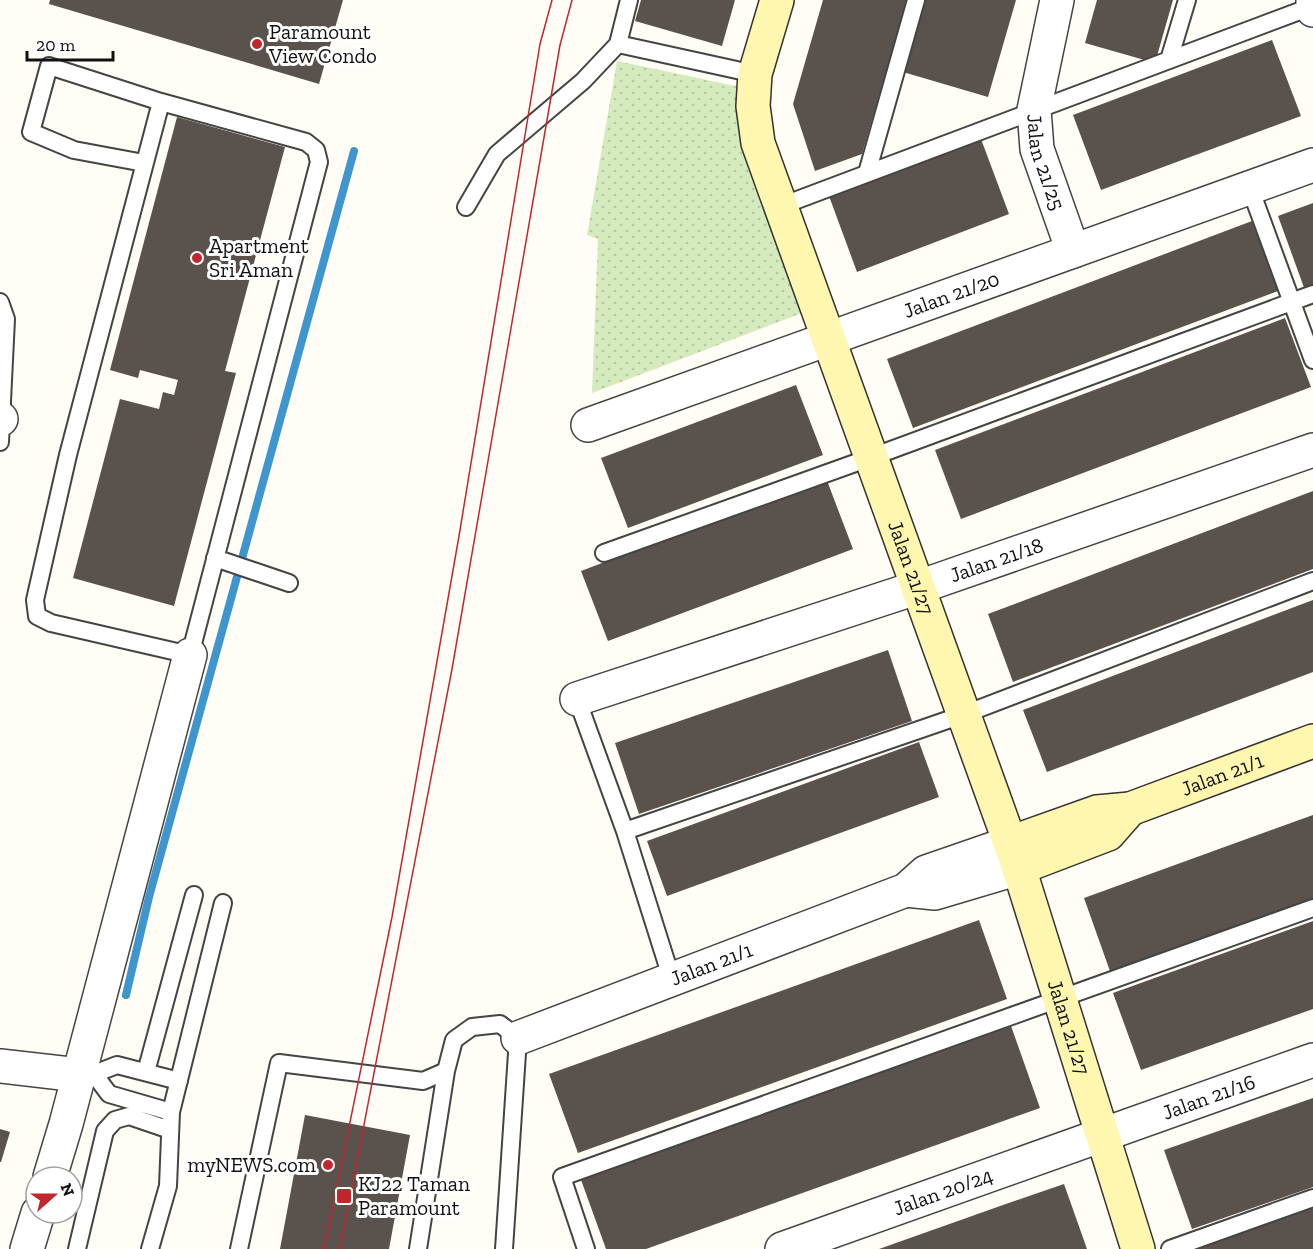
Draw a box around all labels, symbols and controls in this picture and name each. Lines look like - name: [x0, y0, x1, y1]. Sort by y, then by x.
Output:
- place label: Paramount View Condo: [268, 19, 377, 68]
- scale bar: [27, 24, 112, 62]
- text: 20 m: [36, 34, 76, 56]
- marker: Paramount View Condo: [250, 37, 264, 51]
- street label: Jalan 21/25: [1022, 113, 1071, 213]
- place label: Apartment Sri Aman: [209, 233, 309, 282]
- marker: Apartment Sri Aman: [190, 251, 204, 265]
- street label: Jalan 21/20: [900, 265, 1003, 323]
- street label: Jalan 21/27: [883, 517, 940, 618]
- street label: Jalan 21/18: [946, 532, 1046, 587]
- street label: Jalan 21/1: [1178, 748, 1267, 801]
- street label: Jalan 21/1: [667, 937, 756, 991]
- street label: Jalan 21/27: [1043, 976, 1096, 1078]
- street label: Jalan 21/16: [1159, 1069, 1259, 1125]
- place label: myNEWS.com: [187, 1152, 316, 1177]
- marker: myNEWS.com: [321, 1158, 335, 1172]
- street label: Jalan 20/24: [890, 1162, 996, 1220]
- north arrow: [24, 1165, 84, 1225]
- place label: KJ22 Taman Paramount: [358, 1171, 470, 1220]
- text: N: [56, 1181, 79, 1199]
- marker: KJ22 Taman Paramount: [335, 1187, 353, 1205]

